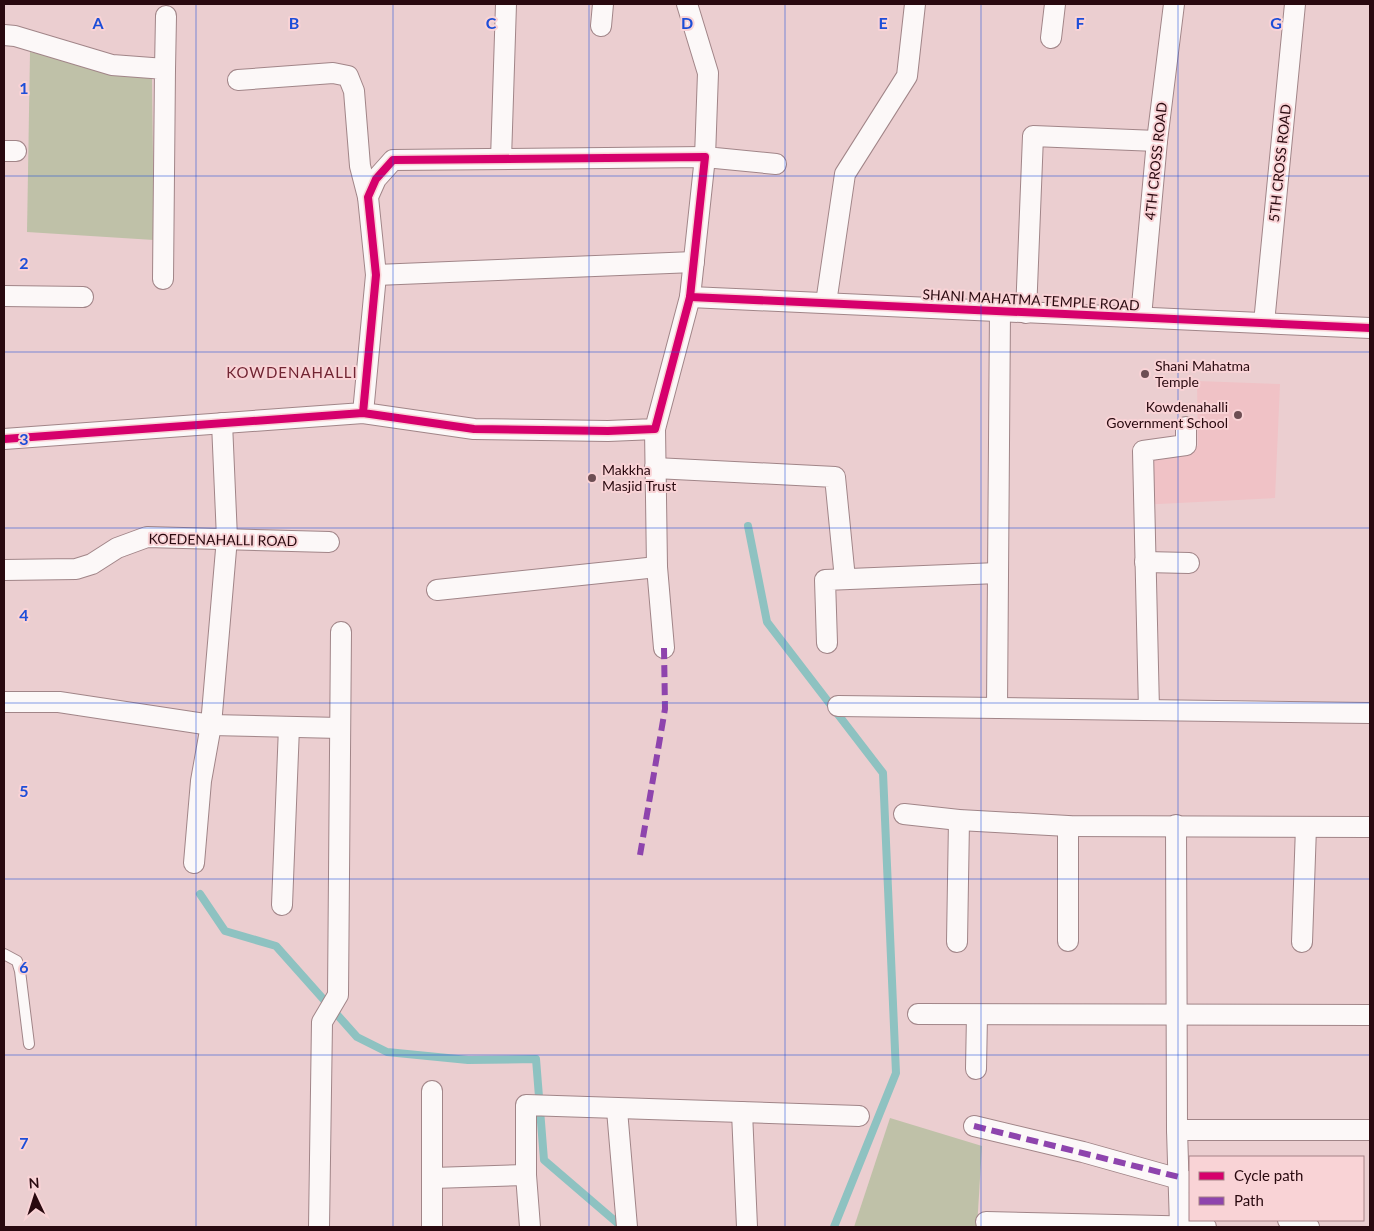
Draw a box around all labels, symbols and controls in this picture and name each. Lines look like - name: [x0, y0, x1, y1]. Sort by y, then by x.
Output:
- text: A: [91, 13, 104, 32]
- text: B: [289, 13, 299, 32]
- text: C: [486, 13, 497, 32]
- text: D: [681, 13, 693, 32]
- text: E: [878, 13, 888, 32]
- text: F: [1075, 13, 1085, 32]
- text: G: [1270, 13, 1282, 32]
- text: 1: [19, 78, 29, 97]
- street label: 4TH CROSS ROAD: [1141, 101, 1170, 221]
- street label: 5TH CROSS ROAD: [1265, 103, 1294, 223]
- text: 2: [19, 253, 29, 272]
- street label: SHANI MAHATMA TEMPLE ROAD: [922, 285, 1140, 314]
- place label: Shani Mahatma Temple: [1155, 357, 1250, 390]
- district label: KOWDENAHALLI: [226, 363, 358, 381]
- marker: Shani Mahatma Temple: [1139, 368, 1151, 380]
- place label: Kowdenahalli Government School: [1106, 398, 1228, 431]
- marker: Kowdenahalli Government School: [1232, 409, 1244, 421]
- text: 3: [19, 429, 29, 448]
- place label: Makkha Masjid Trust: [602, 461, 676, 494]
- marker: Makkha Masjid Trust: [586, 472, 598, 484]
- street label: KOEDENAHALLI ROAD: [149, 530, 297, 549]
- text: 4: [19, 605, 29, 624]
- text: 5: [19, 781, 29, 800]
- text: 6: [19, 957, 29, 976]
- text: 7: [19, 1133, 29, 1152]
- legend: [1189, 1156, 1364, 1221]
- text: Cycle path: [1234, 1166, 1303, 1184]
- north arrow: [10, 1171, 60, 1221]
- text: N: [28, 1174, 40, 1191]
- text: Path: [1234, 1191, 1264, 1209]

